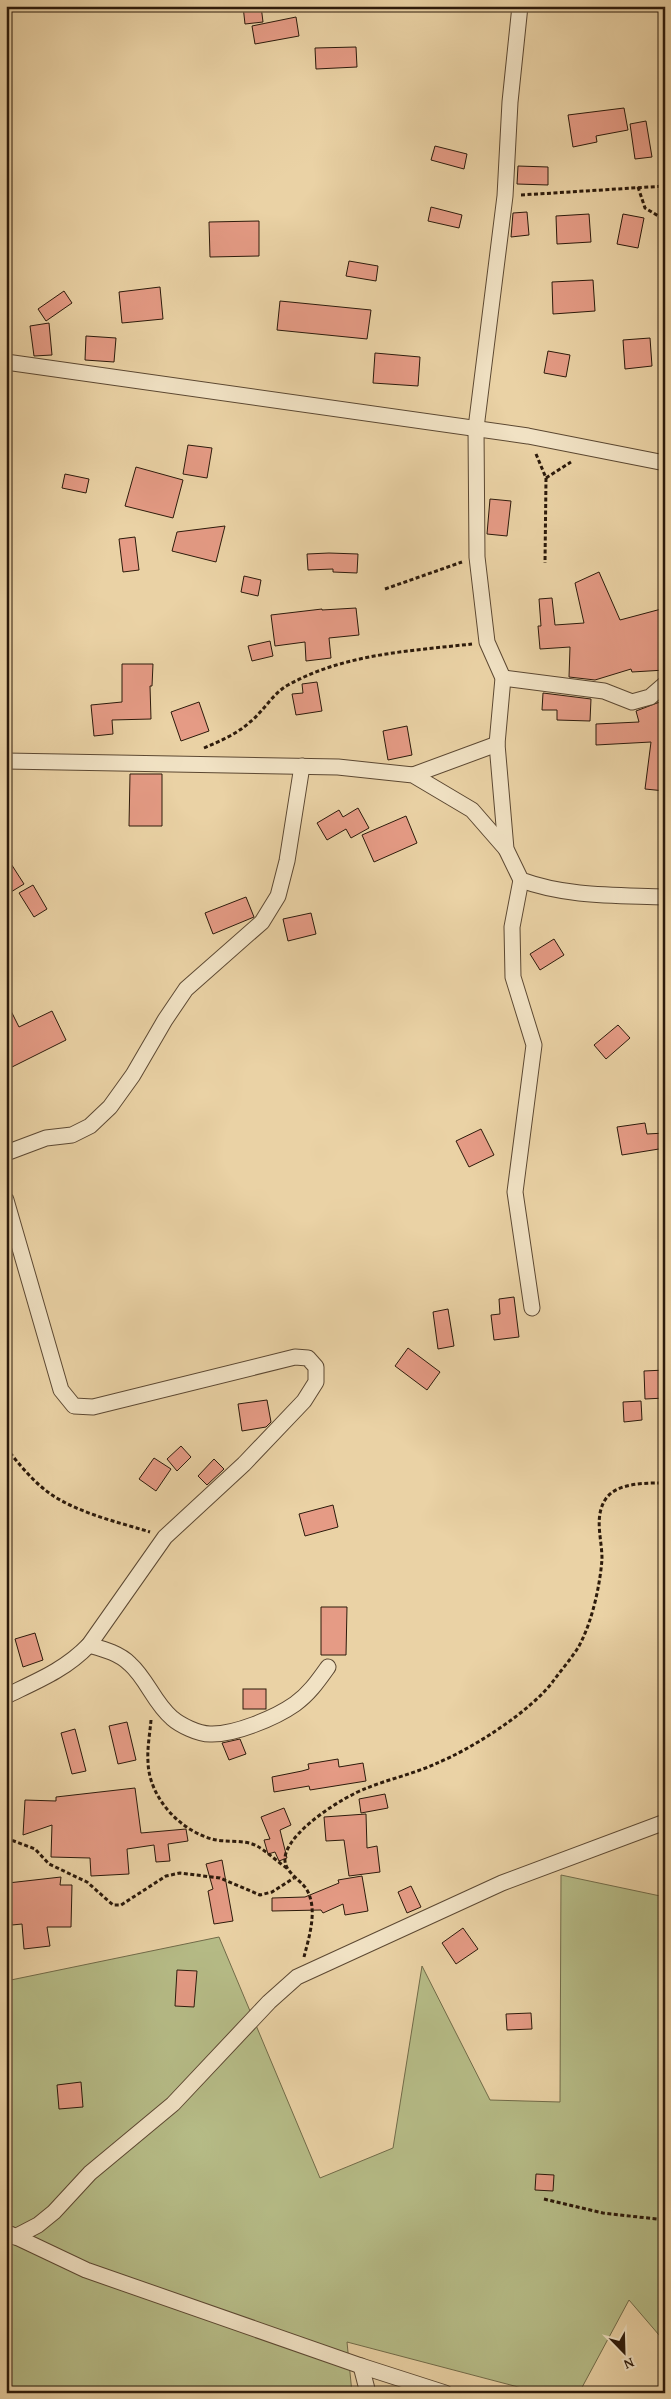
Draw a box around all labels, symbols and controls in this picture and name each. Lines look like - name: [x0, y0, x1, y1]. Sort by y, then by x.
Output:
- north arrow: [598, 2326, 648, 2376]
- text: N: [620, 2353, 637, 2375]

